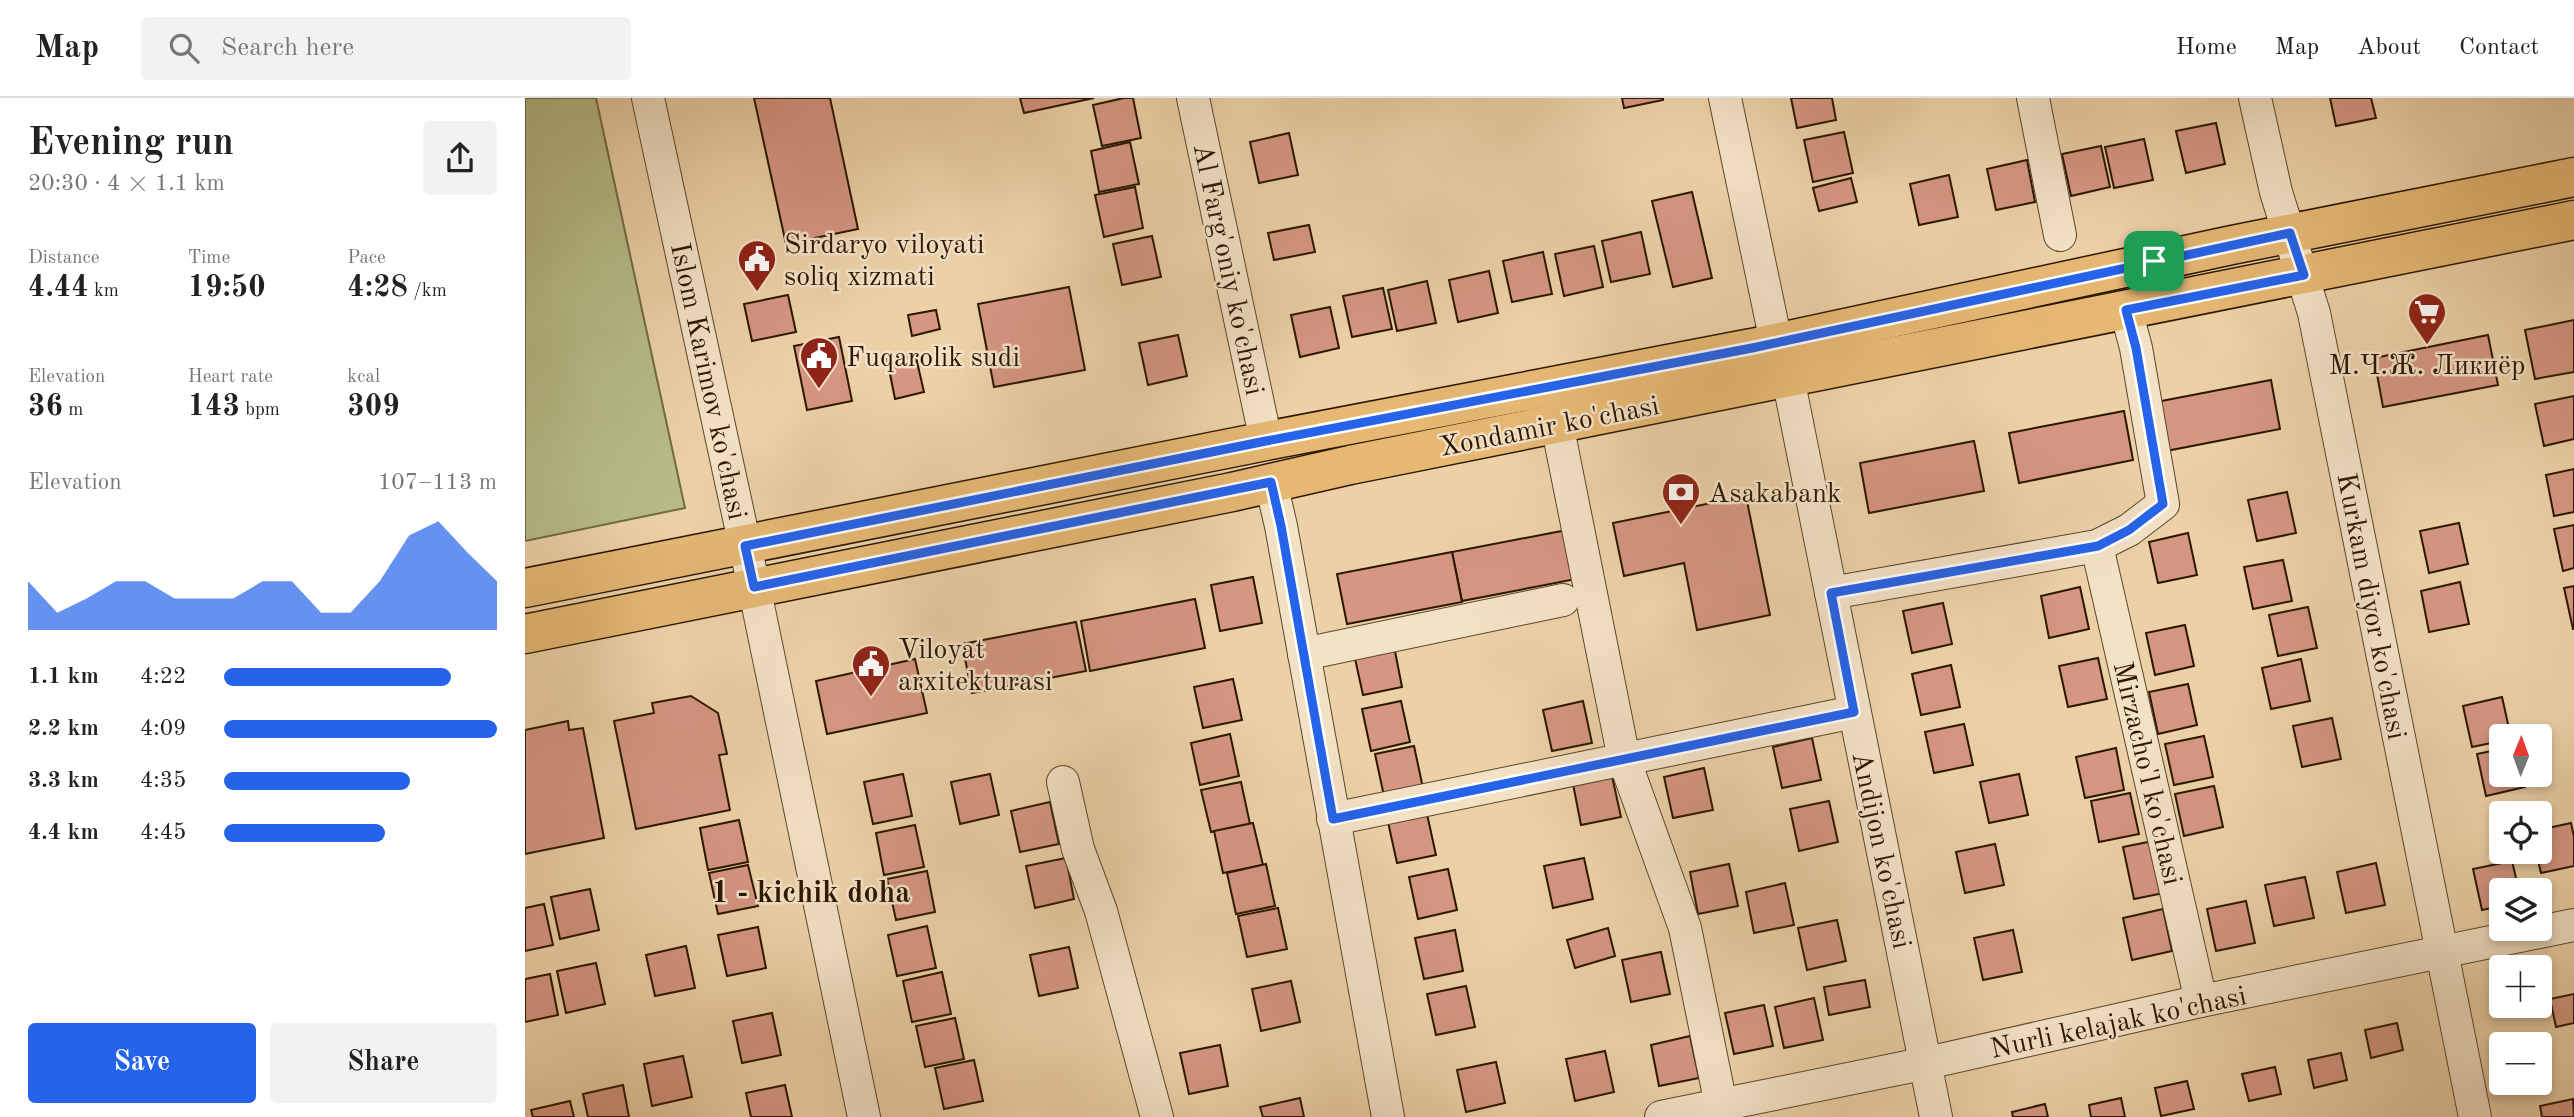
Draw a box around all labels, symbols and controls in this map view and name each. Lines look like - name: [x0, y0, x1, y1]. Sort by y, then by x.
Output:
- search box: [141, 17, 631, 80]
- icon: search: [165, 29, 203, 67]
- text: Map: [35, 32, 99, 65]
- text: Search here: [221, 35, 354, 61]
- text: Home: [2176, 36, 2237, 60]
- text: Map: [2275, 36, 2319, 60]
- text: About: [2357, 36, 2421, 60]
- text: Contact: [2459, 36, 2539, 60]
- button: share: [423, 121, 497, 195]
- text: Evening run: [28, 125, 234, 163]
- street label: Al Farg'oniy ko'chasi: [1187, 141, 1267, 398]
- text: 20:30 · 4 × 1.1 km: [28, 172, 225, 195]
- pin: [2124, 231, 2184, 291]
- place label: Sirdaryo viloyati soliq xizmati: [784, 232, 985, 292]
- public building icon: Sirdaryo viloyati soliq xizmati: [736, 238, 778, 293]
- street label: Islom Karimov ko'chasi: [664, 241, 750, 523]
- icon: arrive: [2135, 242, 2173, 280]
- text: Distance: [28, 249, 100, 268]
- text: Time: [188, 249, 230, 268]
- text: Pace: [347, 249, 386, 268]
- text: 4.44: [28, 273, 89, 303]
- text: 19:50: [188, 273, 266, 303]
- text: 4:28: [347, 273, 408, 303]
- text: km: [89, 282, 119, 301]
- text: /km: [408, 282, 447, 301]
- supermarket icon: М.Ч.Ж. Ликиёр: [2406, 291, 2448, 346]
- public building icon: Fuqarolik sudi: [798, 335, 840, 390]
- place label: Fuqarolik sudi: [846, 345, 1020, 373]
- place label: М.Ч.Ж. Ликиёр: [2329, 353, 2525, 381]
- text: Elevation: [28, 368, 105, 387]
- text: Heart rate: [188, 368, 273, 387]
- text: kcal: [347, 368, 380, 387]
- text: 36: [28, 392, 63, 422]
- text: 143: [188, 392, 240, 422]
- text: 309: [347, 392, 400, 422]
- street label: Xondamir ko'chasi: [1437, 393, 1662, 463]
- text: m: [63, 401, 83, 420]
- text: bpm: [240, 401, 280, 420]
- text: Elevation: [28, 471, 122, 494]
- text: 107–113 m: [378, 471, 497, 494]
- bank icon: Asakabank: [1660, 471, 1702, 526]
- street label: Kurkam diyor ko'chasi: [2330, 471, 2410, 742]
- place label: Asakabank: [1708, 481, 1842, 509]
- place label: Viloyat arxitekturasi: [898, 637, 1052, 697]
- public building icon: Viloyat arxitekturasi: [850, 643, 892, 698]
- street label: Mirzacho'l ko'chasi: [2107, 659, 2185, 888]
- text: 1.1 km: [28, 665, 99, 688]
- text: 4:22: [140, 665, 186, 688]
- text: 2.2 km: [28, 717, 99, 740]
- text: 4:09: [140, 717, 186, 740]
- north arrow: [2489, 724, 2551, 788]
- map controls: [2489, 724, 2552, 1095]
- street label: Andijon ko'chasi: [1846, 750, 1915, 952]
- text: 3.3 km: [28, 769, 99, 792]
- text: 4:35: [140, 769, 186, 792]
- button: locate: [2489, 801, 2552, 864]
- text: 4.4 km: [28, 821, 99, 844]
- text: 4:45: [140, 821, 186, 844]
- button: layers: [2489, 878, 2552, 941]
- district label: 1 - kichik doha: [711, 879, 911, 909]
- button: +: [2489, 955, 2552, 1018]
- street label: Nurli kelajak ko'chasi: [1988, 983, 2249, 1065]
- button: Save: [28, 1023, 256, 1103]
- button: Share: [270, 1023, 497, 1103]
- button: −: [2489, 1032, 2552, 1095]

